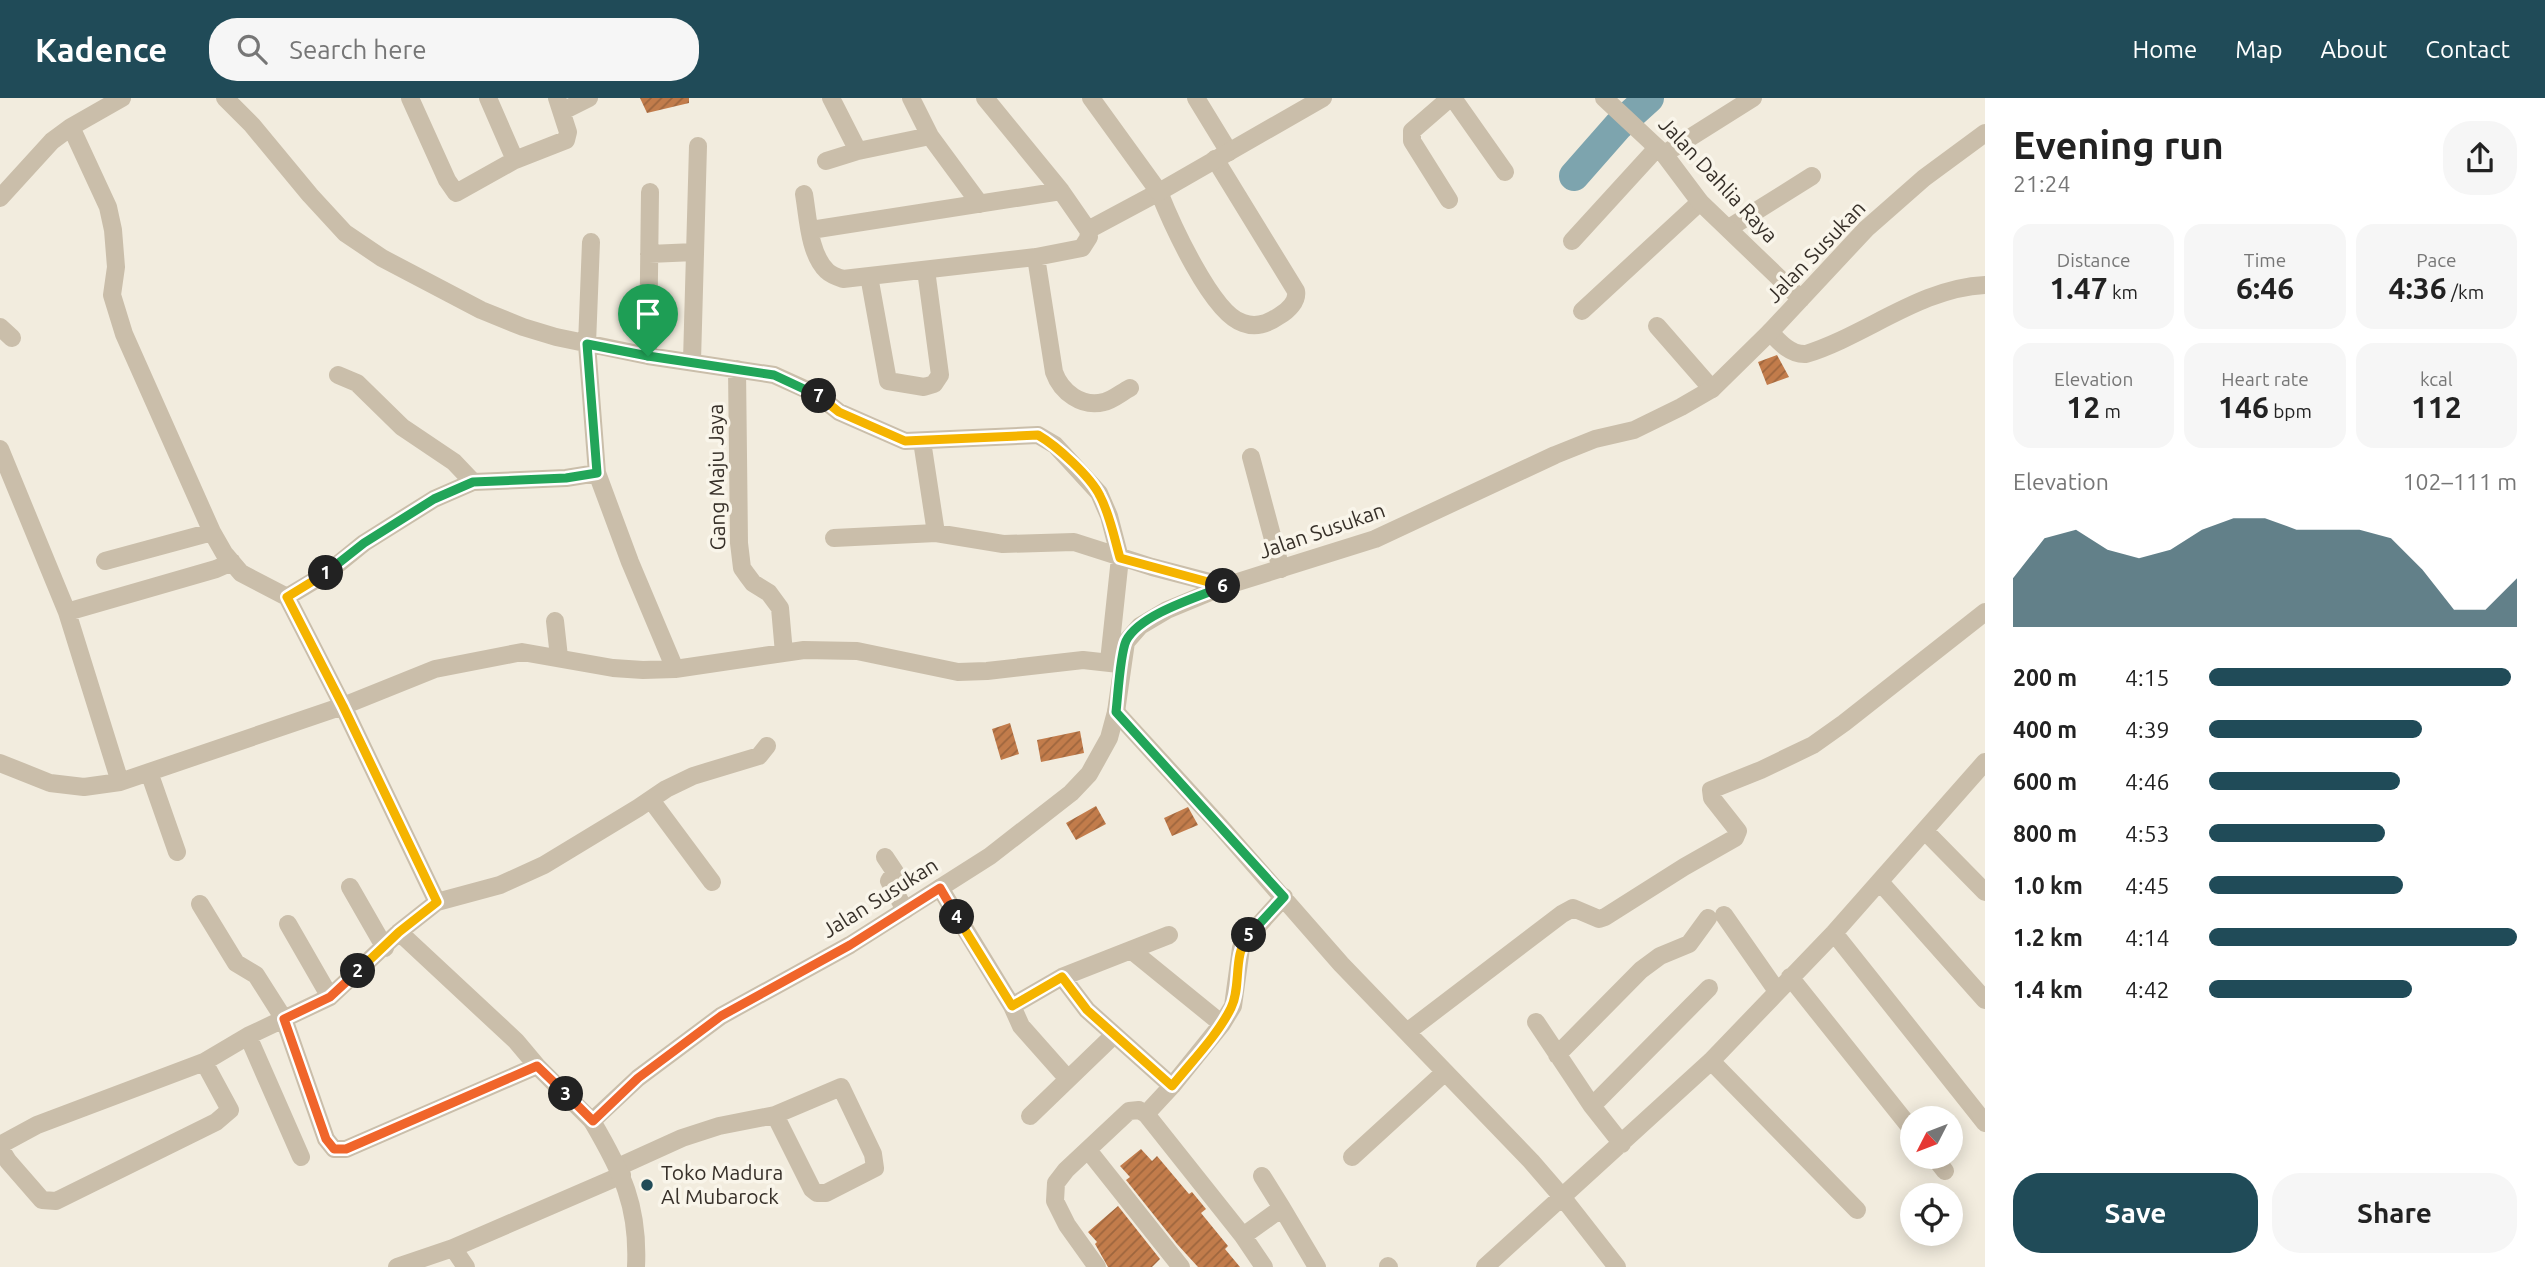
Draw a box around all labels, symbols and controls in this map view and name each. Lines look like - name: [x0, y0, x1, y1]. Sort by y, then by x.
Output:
- search box: [209, 18, 699, 81]
- icon: search: [233, 30, 271, 68]
- text: Kadence: [35, 31, 167, 68]
- text: Search here: [289, 35, 427, 64]
- text: Home: [2132, 36, 2197, 63]
- text: Map: [2235, 36, 2282, 63]
- text: About: [2320, 36, 2387, 63]
- text: Contact: [2425, 36, 2510, 63]
- street label: Jalan Dahlia Raya: [1654, 112, 1783, 247]
- button: share: [2443, 121, 2517, 195]
- text: Evening run: [2013, 124, 2224, 166]
- text: 21:24: [2013, 171, 2071, 196]
- street label: Jalan Susukan: [1761, 196, 1870, 307]
- text: Distance: [2057, 249, 2130, 271]
- text: Time: [2244, 249, 2286, 271]
- text: Pace: [2416, 249, 2456, 271]
- text: 1.47: [2049, 271, 2108, 305]
- text: 6:46: [2236, 271, 2294, 305]
- text: 4:36: [2389, 271, 2447, 305]
- text: km: [2108, 281, 2138, 303]
- text: /km: [2447, 281, 2484, 303]
- pin: [618, 284, 678, 356]
- icon: arrive: [629, 295, 667, 333]
- text: Elevation: [2054, 368, 2133, 390]
- text: Heart rate: [2221, 368, 2309, 390]
- text: kcal: [2420, 368, 2453, 390]
- pin: 7: [802, 378, 836, 414]
- text: 7: [813, 384, 824, 406]
- text: 12: [2066, 390, 2100, 424]
- text: 146: [2218, 390, 2269, 424]
- text: 112: [2411, 390, 2462, 424]
- text: m: [2100, 400, 2121, 422]
- text: bpm: [2269, 400, 2312, 422]
- street label: Gang Maju Jaya: [703, 404, 729, 550]
- text: Elevation: [2013, 469, 2109, 494]
- text: 102–111 m: [2403, 469, 2517, 494]
- street label: Jalan Susukan: [1255, 497, 1388, 563]
- pin: 1: [308, 556, 344, 590]
- text: 1: [320, 561, 331, 583]
- pin: 6: [1206, 568, 1240, 603]
- text: 6: [1217, 574, 1228, 596]
- text: 200 m: [2013, 665, 2077, 690]
- text: 4:15: [2125, 665, 2170, 690]
- text: 400 m: [2013, 717, 2077, 742]
- text: 4:39: [2125, 717, 2170, 742]
- text: 600 m: [2013, 769, 2077, 794]
- text: 4:46: [2125, 769, 2170, 794]
- text: 800 m: [2013, 821, 2077, 846]
- text: 4:53: [2125, 821, 2170, 846]
- street label: Jalan Susukan: [817, 852, 942, 942]
- text: 1.0 km: [2013, 873, 2083, 898]
- text: 4:45: [2125, 873, 2170, 898]
- pin: 4: [940, 900, 974, 934]
- text: 4: [951, 905, 962, 927]
- pin: 5: [1232, 918, 1266, 952]
- text: 5: [1243, 923, 1254, 945]
- text: 1.2 km: [2013, 925, 2083, 950]
- text: 4:14: [2125, 925, 2170, 950]
- pin: 2: [340, 954, 376, 988]
- text: 2: [352, 959, 363, 981]
- text: 1.4 km: [2013, 977, 2083, 1002]
- text: 4:42: [2125, 977, 2170, 1002]
- pin: 3: [548, 1076, 584, 1112]
- text: 3: [560, 1082, 571, 1104]
- north arrow: [1900, 1106, 1964, 1169]
- map controls: [1900, 1106, 1963, 1246]
- place label: Toko Madura Al Mubarock: [661, 1160, 783, 1208]
- button: Save: [2013, 1173, 2258, 1253]
- button: Share: [2272, 1173, 2517, 1253]
- marker: Toko Madura Al Mubarock: [639, 1177, 655, 1193]
- button: locate: [1900, 1183, 1963, 1246]

